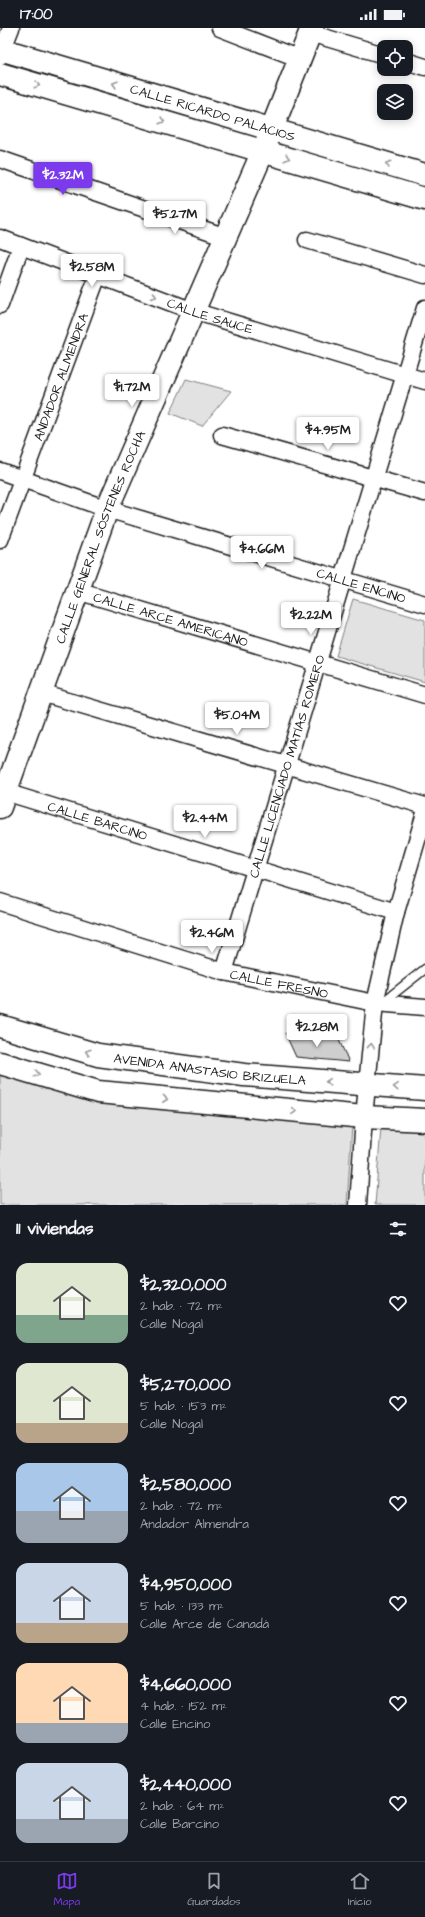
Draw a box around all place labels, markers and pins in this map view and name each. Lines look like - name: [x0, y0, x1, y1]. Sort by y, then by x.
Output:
- pin: $2.32M: [30, 162, 96, 196]
- pin: $5.27M: [142, 201, 208, 235]
- pin: $2.58M: [59, 254, 125, 288]
- pin: $1.72M: [99, 374, 165, 408]
- pin: $4.95M: [295, 417, 361, 451]
- pin: $4.66M: [229, 536, 295, 570]
- pin: $2.22M: [278, 602, 344, 636]
- pin: $5.04M: [204, 702, 270, 736]
- pin: $2.44M: [172, 805, 238, 839]
- pin: $2.46M: [179, 920, 245, 954]
- pin: $2.28M: [284, 1014, 350, 1048]

